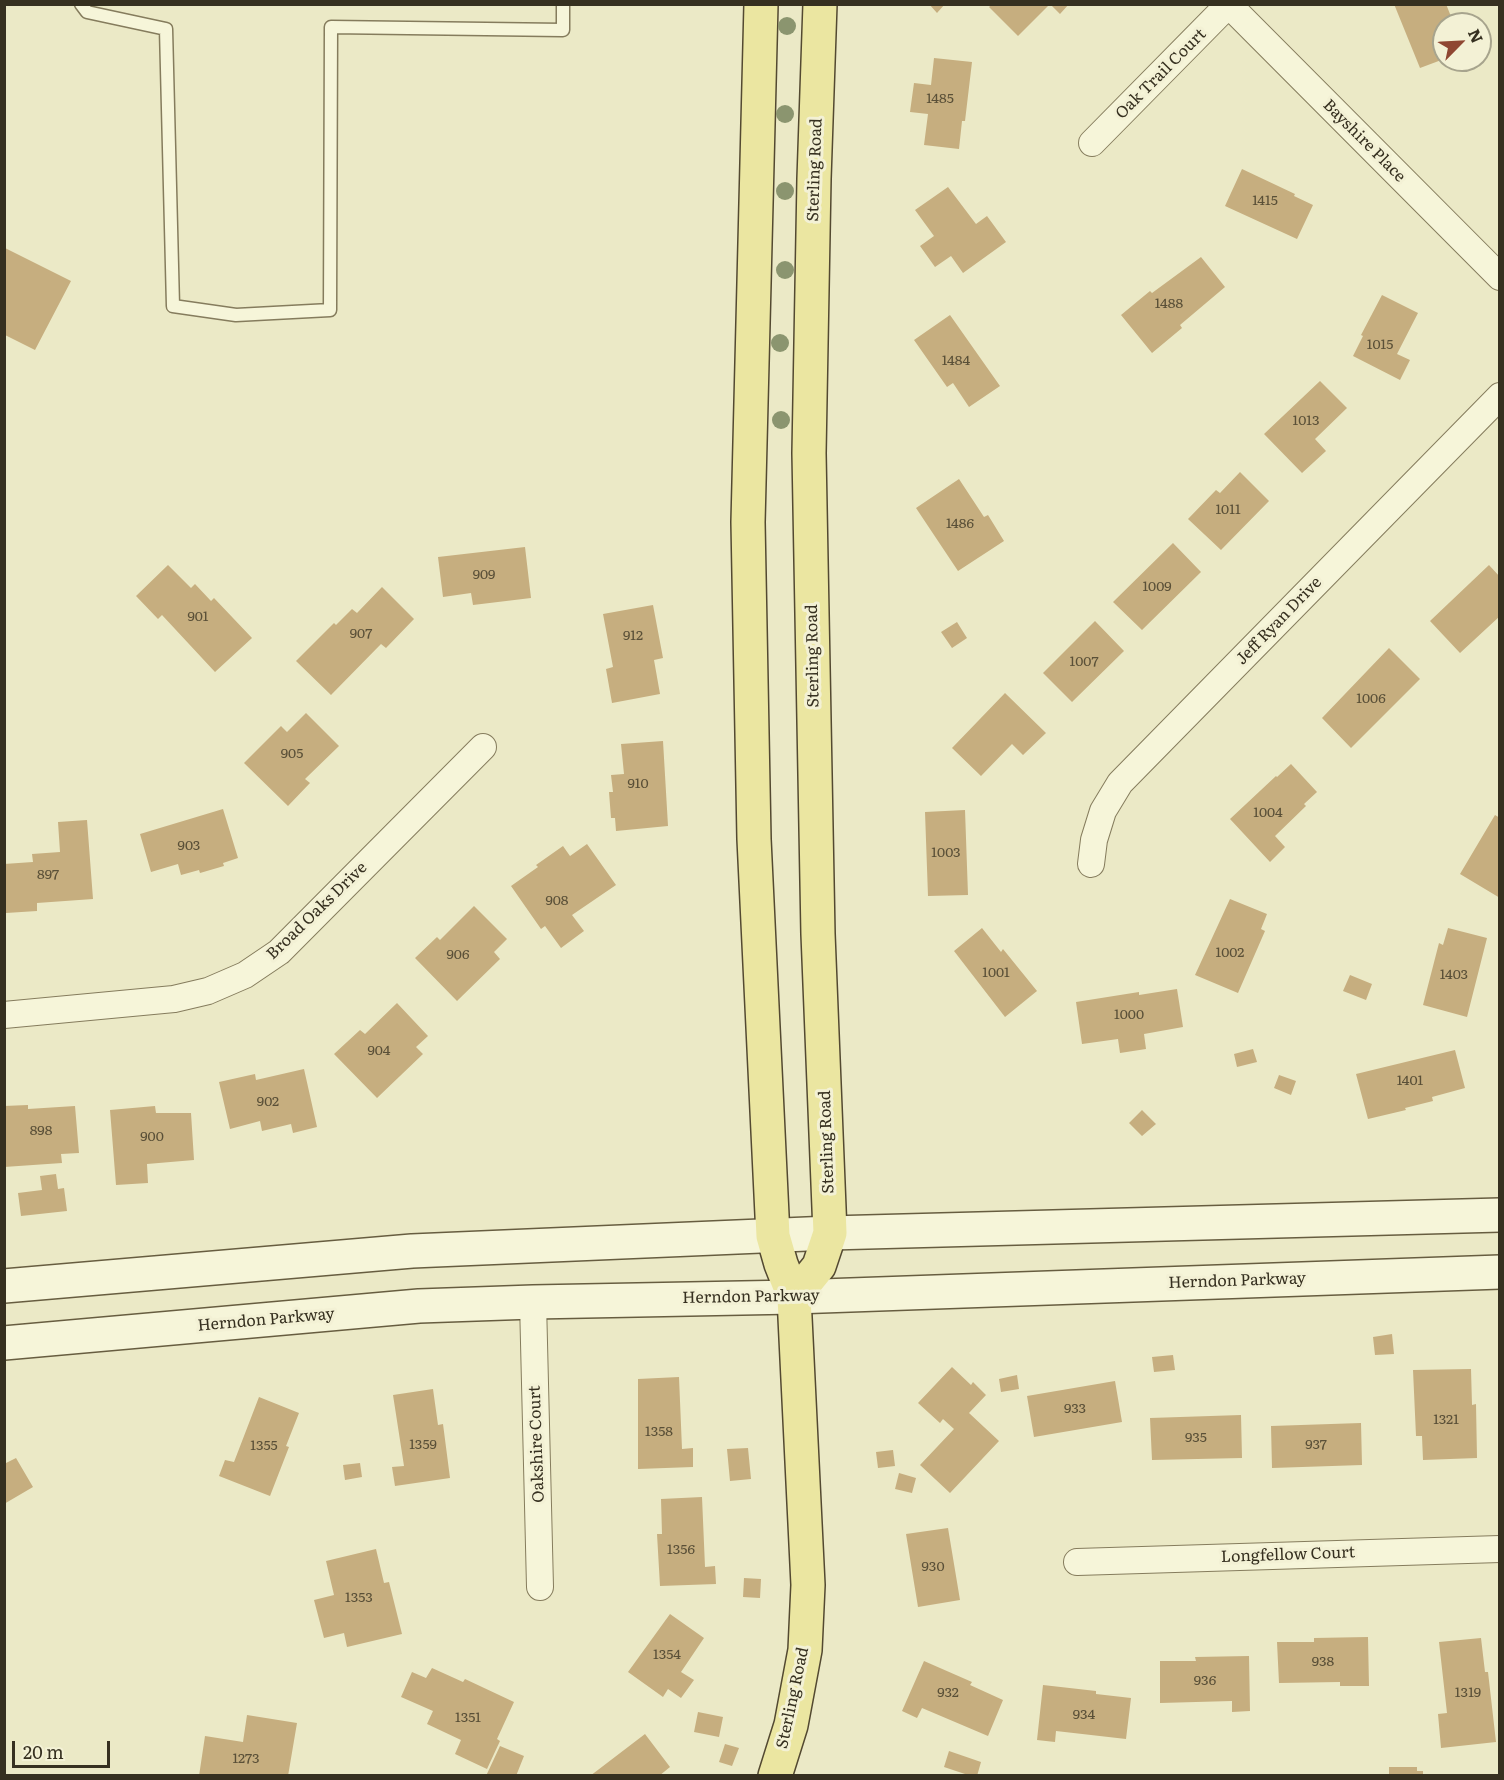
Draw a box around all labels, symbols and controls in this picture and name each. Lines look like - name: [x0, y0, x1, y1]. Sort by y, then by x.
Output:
- north arrow: [1432, 12, 1492, 72]
- text: N: [1463, 24, 1490, 47]
- street label: Oak Trail Court: [1112, 25, 1210, 123]
- house number: 1485: [926, 91, 954, 107]
- street label: Bayshire Place: [1319, 96, 1409, 186]
- street label: Sterling Road: [804, 118, 826, 222]
- house number: 1415: [1252, 193, 1278, 209]
- house number: 1488: [1155, 296, 1183, 312]
- house number: 1015: [1367, 337, 1393, 353]
- house number: 1484: [942, 353, 970, 369]
- house number: 1013: [1292, 413, 1320, 429]
- house number: 1011: [1215, 502, 1241, 518]
- house number: 1486: [946, 516, 974, 532]
- house number: 909: [473, 567, 495, 583]
- street label: Jeff Ryan Drive: [1232, 573, 1326, 669]
- house number: 1009: [1142, 579, 1172, 595]
- street label: Sterling Road: [802, 604, 824, 708]
- house number: 901: [187, 609, 209, 625]
- house number: 907: [350, 626, 372, 642]
- house number: 912: [623, 628, 643, 644]
- house number: 1007: [1070, 654, 1098, 670]
- house number: 1006: [1356, 691, 1386, 707]
- house number: 905: [281, 746, 303, 762]
- house number: 910: [627, 776, 649, 792]
- house number: 1004: [1253, 805, 1283, 821]
- house number: 903: [178, 838, 200, 854]
- house number: 1003: [931, 845, 961, 861]
- street label: Broad Oaks Drive: [263, 858, 371, 964]
- house number: 897: [37, 867, 59, 883]
- house number: 908: [545, 893, 569, 909]
- house number: 1002: [1216, 945, 1244, 961]
- house number: 906: [447, 947, 469, 963]
- house number: 1001: [982, 965, 1010, 981]
- house number: 1403: [1440, 967, 1468, 983]
- house number: 1000: [1114, 1007, 1144, 1023]
- house number: 904: [367, 1043, 391, 1059]
- house number: 1401: [1397, 1073, 1423, 1089]
- street label: Sterling Road: [816, 1090, 838, 1194]
- house number: 902: [257, 1094, 279, 1110]
- house number: 898: [30, 1123, 52, 1139]
- house number: 900: [140, 1129, 164, 1145]
- street label: Herndon Parkway: [1168, 1269, 1306, 1293]
- street label: Herndon Parkway: [682, 1286, 820, 1308]
- street label: Herndon Parkway: [197, 1304, 335, 1336]
- street label: Oakshire Court: [525, 1385, 549, 1503]
- house number: 933: [1064, 1401, 1086, 1417]
- house number: 1321: [1433, 1412, 1459, 1428]
- house number: 1358: [645, 1424, 673, 1440]
- house number: 935: [1185, 1430, 1207, 1446]
- house number: 1359: [409, 1437, 437, 1453]
- house number: 937: [1305, 1437, 1327, 1453]
- house number: 1355: [250, 1438, 278, 1454]
- house number: 1356: [667, 1542, 695, 1558]
- street label: Longfellow Court: [1220, 1543, 1356, 1567]
- house number: 930: [921, 1559, 945, 1575]
- house number: 1353: [345, 1590, 373, 1606]
- street label: Sterling Road: [773, 1645, 813, 1751]
- house number: 1354: [653, 1647, 681, 1663]
- house number: 938: [1312, 1654, 1334, 1670]
- house number: 936: [1194, 1673, 1216, 1689]
- house number: 932: [937, 1685, 959, 1701]
- house number: 1319: [1455, 1685, 1481, 1701]
- house number: 934: [1073, 1707, 1095, 1723]
- house number: 1351: [455, 1710, 481, 1726]
- scale bar: [15, 1729, 112, 1767]
- text: 20 m: [23, 1738, 64, 1765]
- house number: 1273: [232, 1751, 260, 1767]

